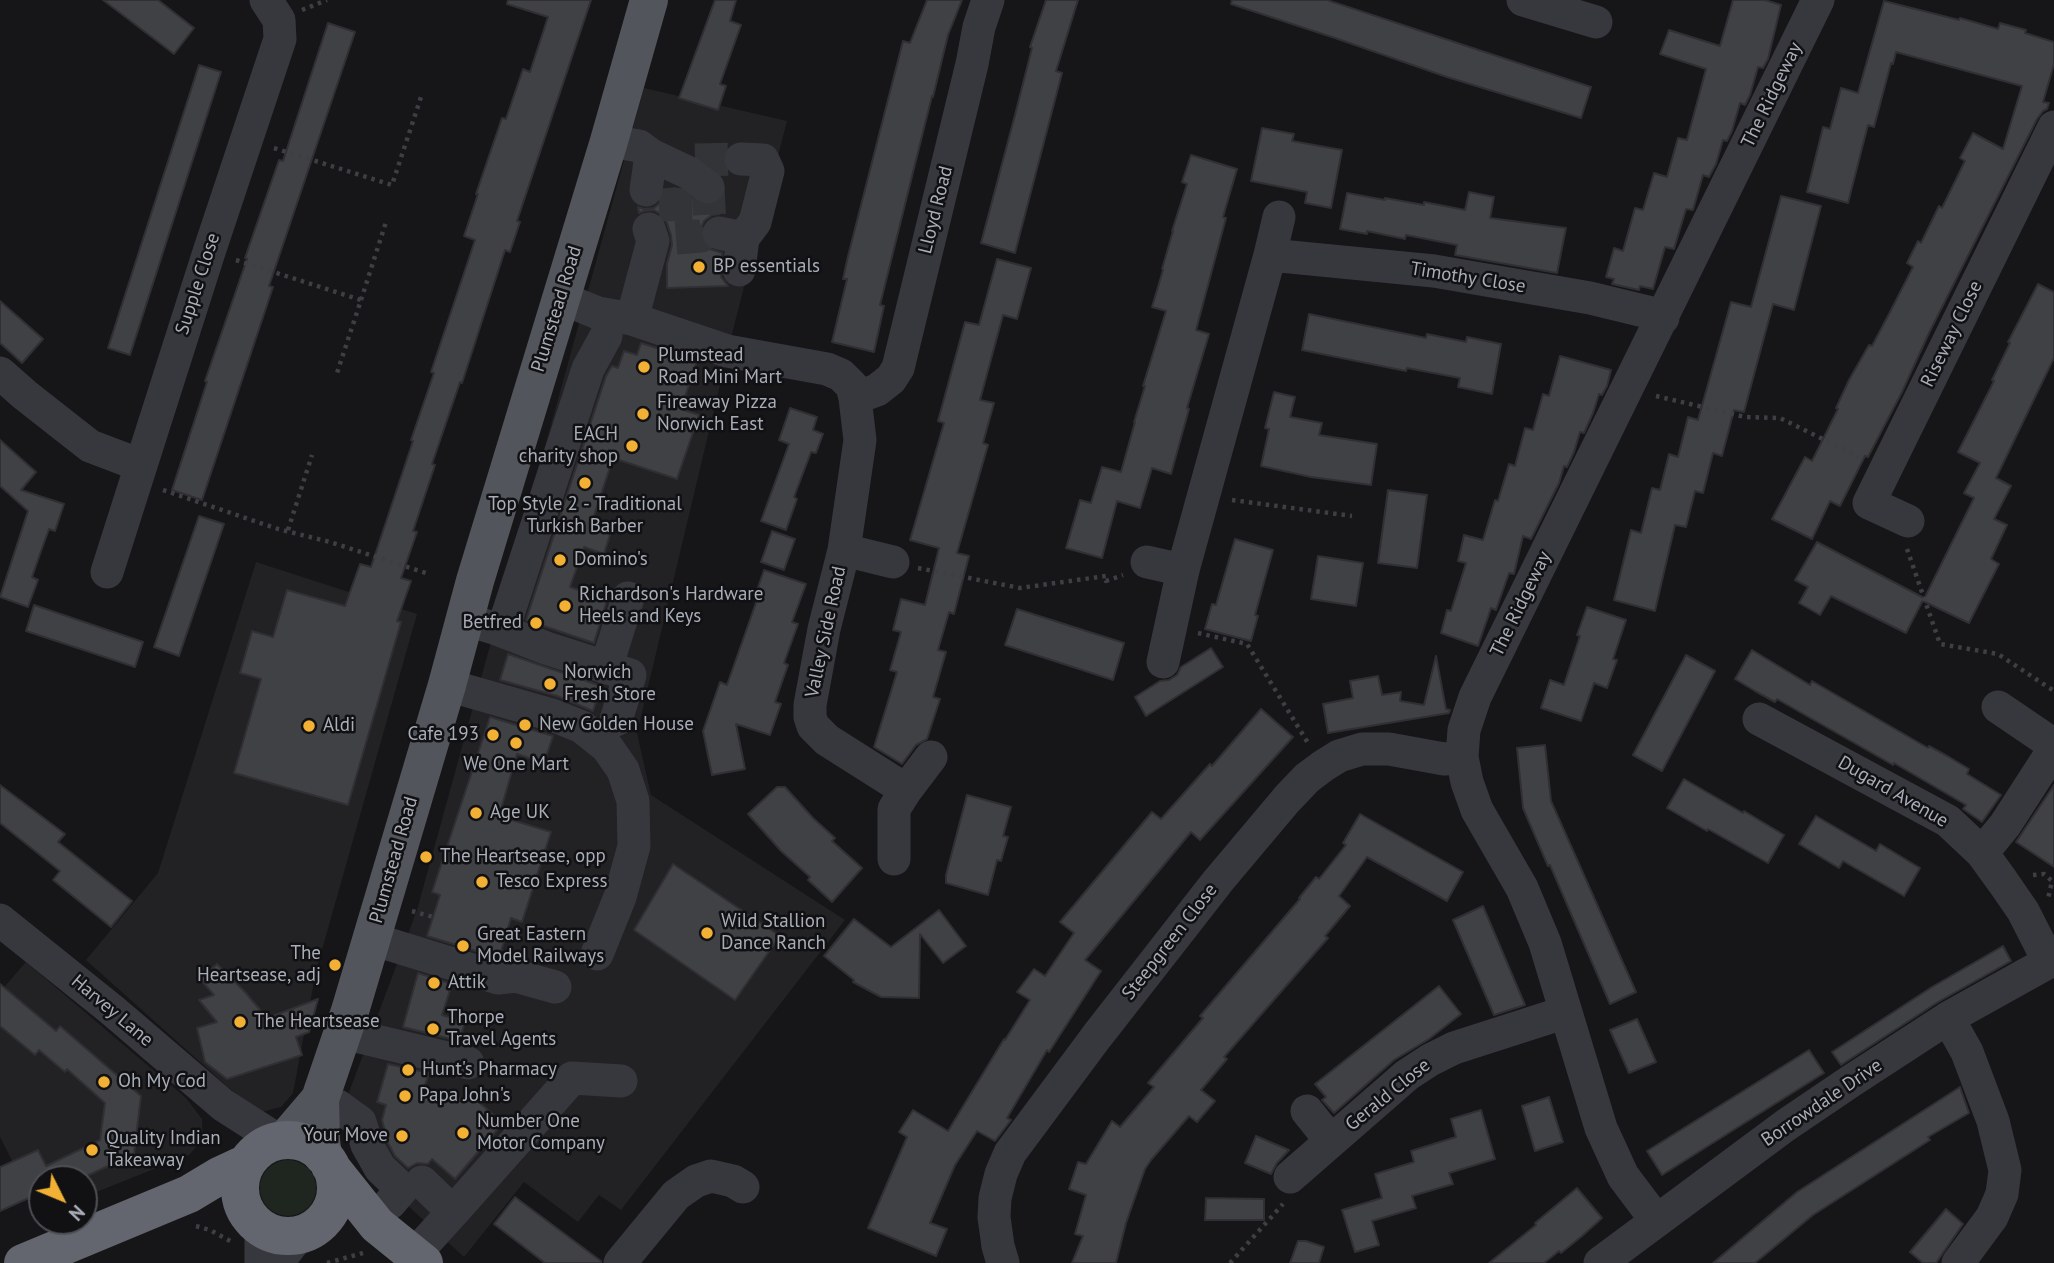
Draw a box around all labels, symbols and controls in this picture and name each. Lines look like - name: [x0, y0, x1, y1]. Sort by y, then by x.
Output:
- street label: The Ridgeway: [1737, 39, 1807, 151]
- street label: Lloyd Road: [914, 164, 958, 256]
- street label: Supple Close: [171, 230, 225, 338]
- street label: Plumstead Road: [527, 243, 587, 375]
- place label: BP essentials: [713, 256, 820, 278]
- street label: Timothy Close: [1409, 258, 1527, 298]
- marker: BP essentials: [691, 259, 707, 275]
- street label: Riseway Close: [1916, 277, 1988, 391]
- place label: Plumstead Road Mini Mart: [658, 345, 782, 389]
- marker: Plumstead Road Mini Mart: [636, 359, 652, 375]
- place label: Fireaway Pizza Norwich East: [657, 392, 777, 436]
- marker: Fireaway Pizza Norwich East: [635, 406, 651, 422]
- place label: EACH charity shop: [519, 424, 618, 468]
- marker: EACH charity shop: [624, 438, 640, 454]
- marker: Top Style 2 - Traditional Turkish Barber: [577, 475, 593, 491]
- place label: Top Style 2 - Traditional Turkish Barber: [488, 494, 682, 538]
- street label: The Ridgeway: [1486, 548, 1556, 660]
- place label: Domino's: [574, 549, 648, 571]
- marker: Domino's: [552, 552, 568, 568]
- street label: Valley Side Road: [801, 564, 851, 700]
- place label: Richardson's Hardware Heels and Keys: [579, 584, 763, 628]
- marker: Richardson's Hardware Heels and Keys: [557, 598, 573, 614]
- place label: Betfred: [462, 612, 522, 634]
- marker: Betfred: [528, 615, 544, 631]
- place label: Norwich Fresh Store: [564, 662, 656, 706]
- marker: Norwich Fresh Store: [542, 676, 558, 692]
- place label: New Golden House: [539, 714, 694, 736]
- place label: Aldi: [323, 715, 355, 737]
- marker: New Golden House: [517, 717, 533, 733]
- marker: Aldi: [301, 718, 317, 734]
- place label: Cafe 193: [407, 724, 479, 746]
- marker: Cafe 193: [485, 727, 501, 743]
- marker: We One Mart: [508, 735, 524, 751]
- street label: Dugard Avenue: [1834, 751, 1952, 833]
- place label: We One Mart: [463, 754, 569, 776]
- street label: Plumstead Road: [365, 794, 423, 926]
- place label: Age UK: [490, 802, 550, 824]
- marker: Age UK: [468, 805, 484, 821]
- place label: The Heartsease, opp: [440, 846, 606, 868]
- marker: The Heartsease, opp: [418, 849, 434, 865]
- place label: Tesco Express: [496, 871, 608, 893]
- marker: Tesco Express: [474, 874, 490, 890]
- street label: Steepgreen Close: [1118, 879, 1222, 1005]
- place label: Wild Stallion Dance Ranch: [721, 911, 826, 955]
- place label: Great Eastern Model Railways: [477, 924, 604, 968]
- marker: Wild Stallion Dance Ranch: [699, 925, 715, 941]
- marker: Great Eastern Model Railways: [455, 938, 471, 954]
- place label: The Heartsease, adj: [197, 943, 321, 987]
- marker: The Heartsease, adj: [327, 957, 343, 973]
- street label: Harvey Lane: [66, 970, 158, 1052]
- place label: Attik: [448, 972, 486, 994]
- marker: Attik: [426, 975, 442, 991]
- place label: Thorpe Travel Agents: [447, 1007, 556, 1051]
- place label: The Heartsease: [254, 1011, 380, 1033]
- marker: The Heartsease: [232, 1014, 248, 1030]
- marker: Thorpe Travel Agents: [425, 1021, 441, 1037]
- street label: Gerald Close: [1341, 1054, 1435, 1136]
- street label: Borrowdale Drive: [1757, 1054, 1887, 1152]
- place label: Hunt's Pharmacy: [422, 1059, 557, 1081]
- marker: Hunt's Pharmacy: [400, 1062, 416, 1078]
- place label: Oh My Cod: [118, 1071, 206, 1093]
- marker: Oh My Cod: [96, 1074, 112, 1090]
- place label: Papa John's: [419, 1085, 511, 1107]
- marker: Papa John's: [397, 1088, 413, 1104]
- place label: Number One Motor Company: [477, 1111, 605, 1155]
- place label: Your Move: [303, 1125, 388, 1147]
- marker: Number One Motor Company: [455, 1125, 471, 1141]
- place label: Quality Indian Takeaway: [106, 1128, 221, 1172]
- marker: Your Move: [394, 1128, 410, 1144]
- marker: Quality Indian Takeaway: [84, 1142, 100, 1158]
- north arrow: [28, 1165, 98, 1235]
- text: N: [64, 1200, 90, 1226]

